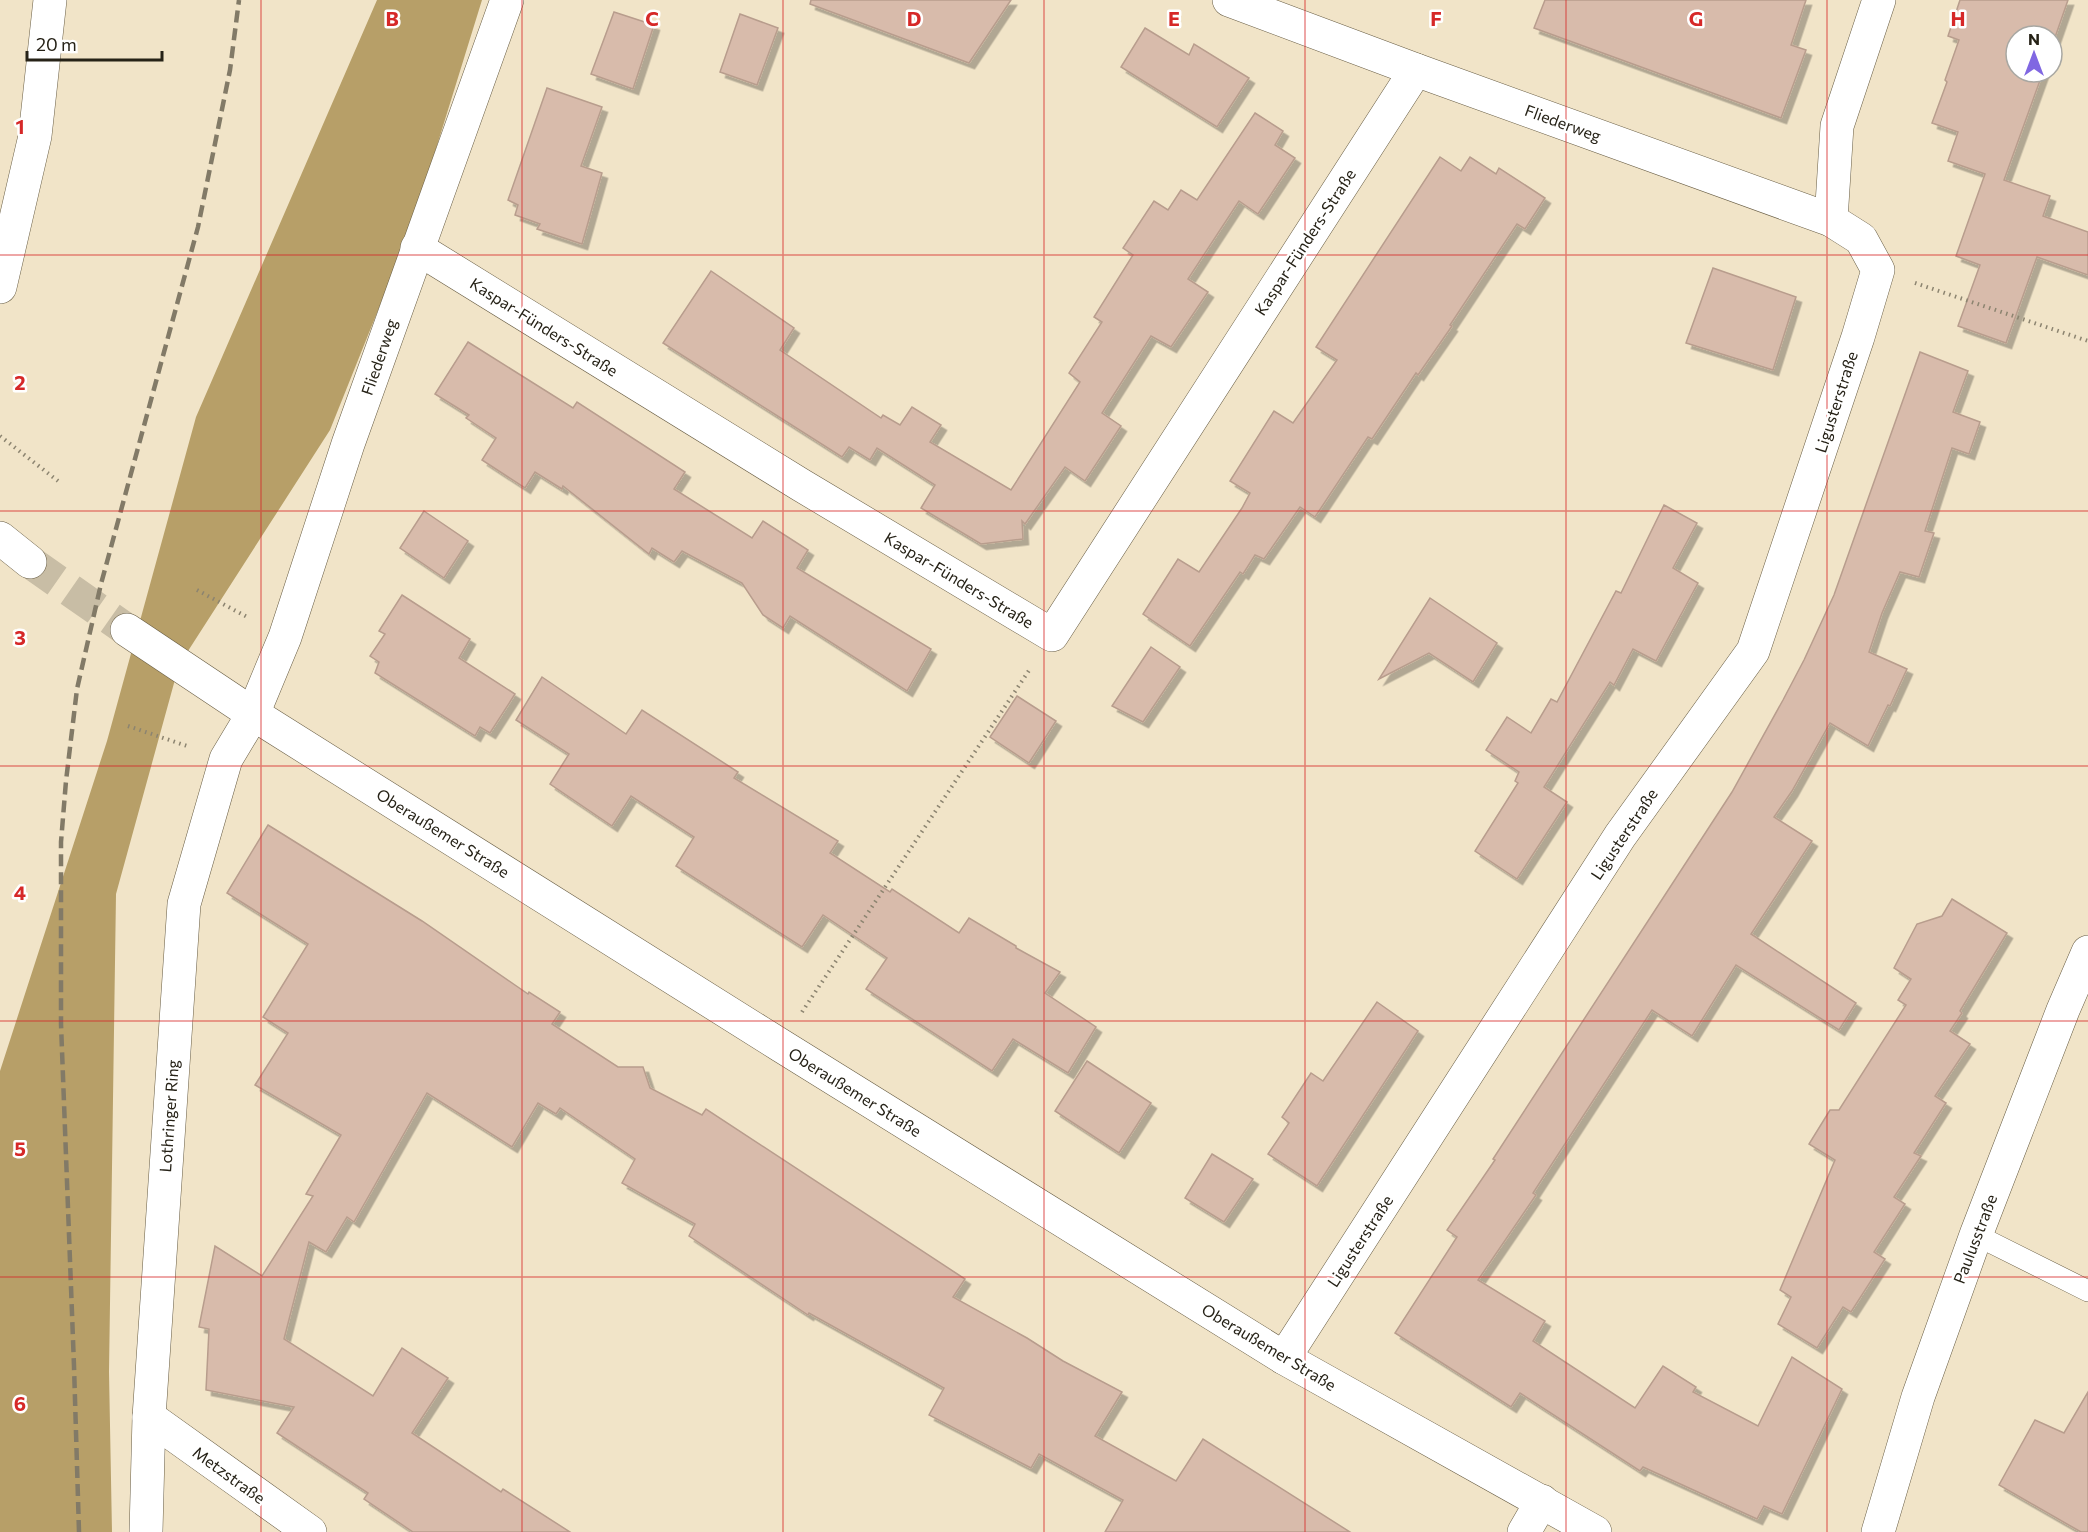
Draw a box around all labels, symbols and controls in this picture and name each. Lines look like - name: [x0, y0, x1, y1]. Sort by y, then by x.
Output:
- text: B: [385, 6, 399, 30]
- text: C: [645, 6, 659, 30]
- text: D: [907, 6, 921, 30]
- text: E: [1168, 6, 1180, 30]
- text: F: [1430, 6, 1442, 30]
- text: G: [1689, 6, 1703, 30]
- text: H: [1951, 6, 1966, 30]
- scale bar: [27, 24, 162, 62]
- north arrow: [2004, 24, 2064, 84]
- text: N: [2028, 29, 2040, 48]
- text: 20 m: [36, 33, 77, 55]
- street label: Fliederweg: [1523, 100, 1604, 145]
- text: 1: [15, 114, 25, 138]
- street label: Kaspar-Fünders-Straße: [1250, 165, 1359, 319]
- street label: Kaspar-Fünders-Straße: [467, 273, 622, 380]
- street label: Fliederweg: [357, 316, 401, 398]
- street label: Ligusterstraße: [1810, 349, 1861, 455]
- text: 2: [14, 370, 26, 394]
- street label: Kaspar-Fünders-Straße: [881, 527, 1037, 632]
- text: 3: [14, 625, 26, 649]
- street label: Oberaußemer Straße: [373, 784, 513, 881]
- street label: Ligusterstraße: [1586, 785, 1661, 883]
- text: 4: [14, 880, 26, 904]
- street label: Oberaußemer Straße: [785, 1043, 925, 1140]
- street label: Lothringer Ring: [155, 1059, 182, 1173]
- text: 5: [14, 1136, 26, 1160]
- street label: Ligusterstraße: [1323, 1191, 1396, 1290]
- street label: Paulusstraße: [1949, 1191, 2000, 1286]
- street label: Oberaußemer Straße: [1199, 1299, 1340, 1394]
- text: 6: [14, 1391, 26, 1415]
- street label: Metzstraße: [189, 1442, 269, 1507]

